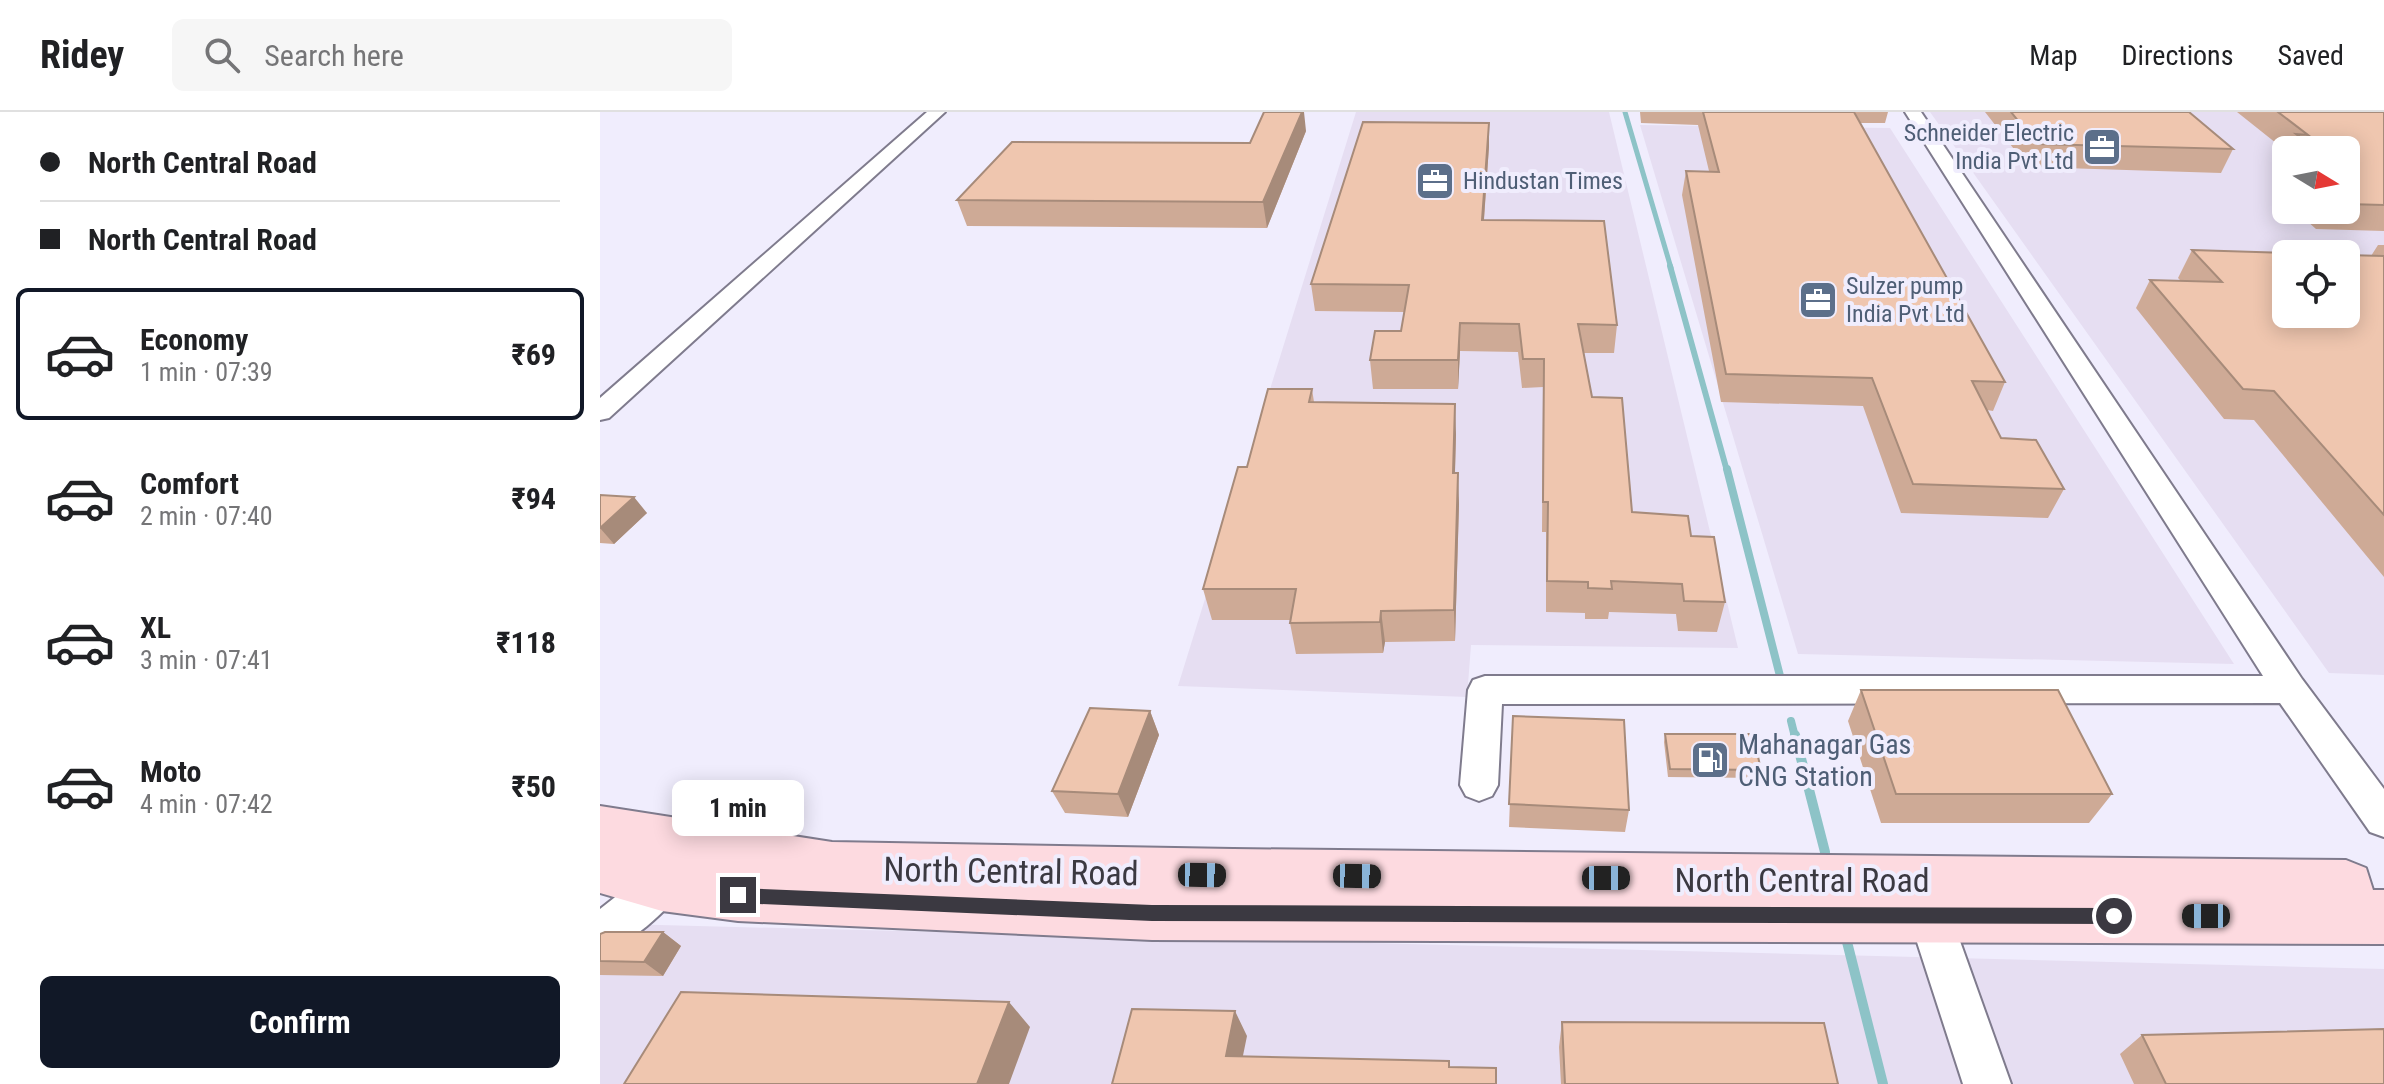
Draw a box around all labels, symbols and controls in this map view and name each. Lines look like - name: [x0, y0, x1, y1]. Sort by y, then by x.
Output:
- search box: [172, 19, 732, 91]
- text: Ridey: [40, 33, 124, 77]
- icon: search: [200, 33, 244, 77]
- text: Search here: [264, 38, 404, 73]
- text: Map: [2029, 39, 2078, 72]
- text: Directions: [2122, 39, 2233, 72]
- text: Saved: [2277, 39, 2344, 72]
- place label: Schneider Electric India Pvt Ltd: [1904, 119, 2074, 175]
- office icon: Schneider Electric India Pvt Ltd: [2081, 126, 2123, 168]
- north arrow: [2272, 136, 2360, 224]
- map controls: [2272, 136, 2360, 328]
- text: North Central Road: [88, 145, 317, 180]
- office icon: Hindustan Times: [1414, 160, 1456, 202]
- place label: Hindustan Times: [1463, 167, 1623, 195]
- text: North Central Road: [88, 222, 317, 257]
- button: locate: [2272, 240, 2360, 328]
- place label: Sulzer pump India Pvt Ltd: [1846, 272, 1965, 328]
- office icon: Sulzer pump India Pvt Ltd: [1797, 279, 1839, 321]
- icon: car: [44, 318, 116, 390]
- text: Economy: [140, 322, 248, 357]
- text: ₹69: [511, 337, 556, 372]
- text: 1 min · 07:39: [140, 357, 273, 387]
- icon: car: [44, 462, 116, 534]
- text: Comfort: [140, 466, 239, 501]
- text: ₹94: [511, 481, 556, 516]
- text: 2 min · 07:40: [140, 501, 273, 531]
- icon: car: [44, 606, 116, 678]
- text: XL: [140, 610, 171, 645]
- text: ₹118: [496, 625, 556, 660]
- text: 3 min · 07:41: [140, 645, 273, 675]
- place label: Mahanagar Gas CNG Station: [1738, 728, 1911, 793]
- fuel station icon: Mahanagar Gas CNG Station: [1689, 739, 1731, 781]
- icon: car: [44, 750, 116, 822]
- text: Moto: [140, 754, 201, 789]
- text: ₹50: [511, 769, 556, 804]
- callout: 1 min: [672, 779, 804, 835]
- text: 4 min · 07:42: [140, 789, 273, 819]
- text: 1 min: [709, 793, 767, 823]
- street label: North Central Road: [883, 849, 1139, 893]
- street label: North Central Road: [1674, 860, 1930, 900]
- car: [1178, 863, 1226, 887]
- car: [1333, 864, 1381, 888]
- car: [1582, 866, 1630, 890]
- route end: [720, 877, 756, 913]
- route start: [2096, 898, 2132, 934]
- car: [2182, 904, 2230, 928]
- button: Confirm: [40, 976, 560, 1068]

